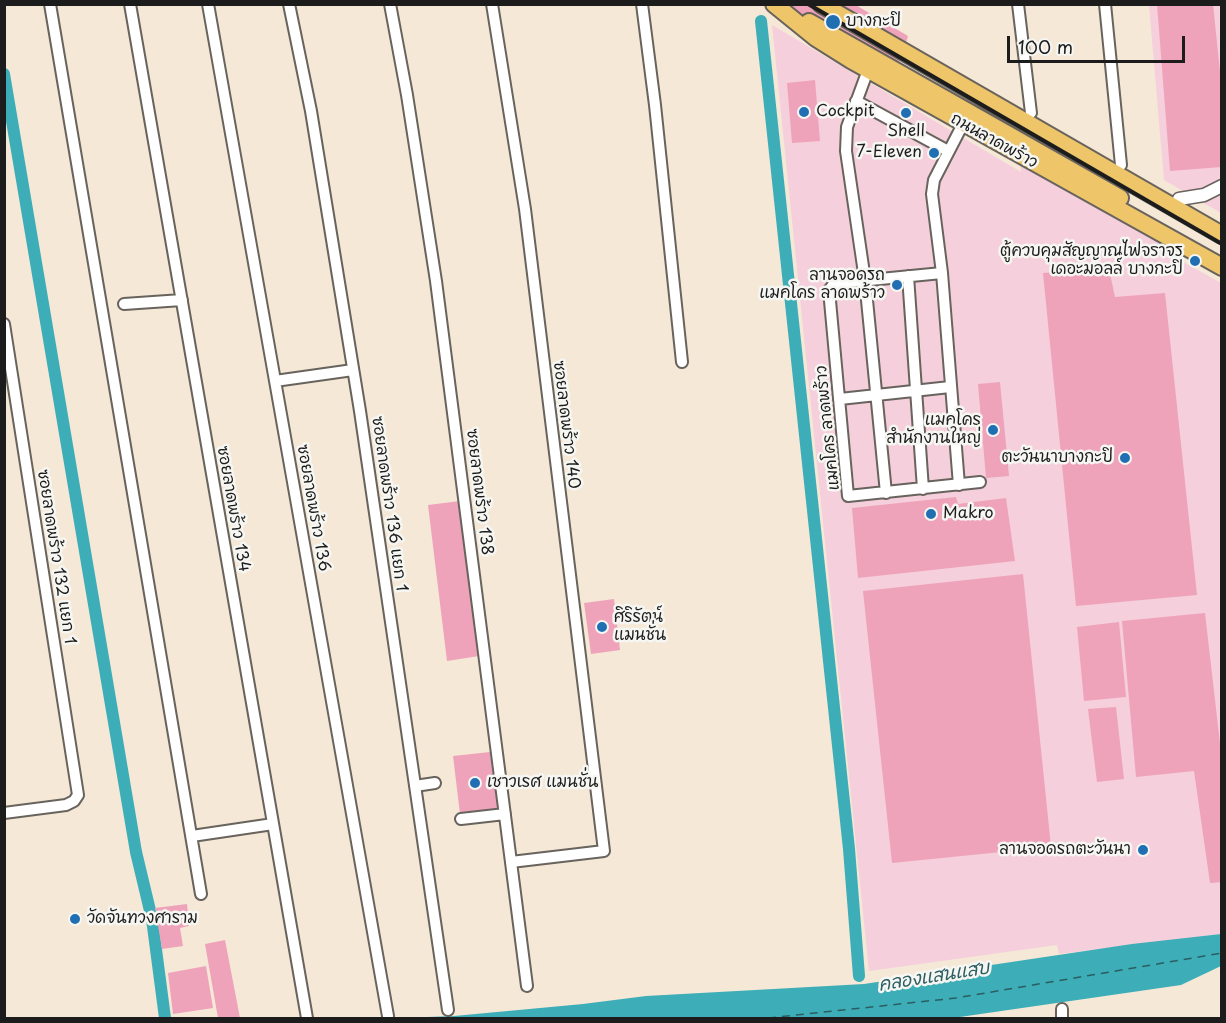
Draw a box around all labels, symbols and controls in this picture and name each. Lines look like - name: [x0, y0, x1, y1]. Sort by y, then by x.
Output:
- place label: บางกะปิ: [846, 12, 901, 32]
- marker: บางกะปิ: [824, 13, 842, 31]
- scale bar: [1010, 24, 1188, 62]
- text: 100 m: [1018, 33, 1073, 60]
- place label: Cockpit: [816, 102, 875, 122]
- marker: Cockpit: [797, 105, 811, 119]
- marker: Shell: [899, 106, 913, 120]
- street label: ถนนลาดพร้าว: [947, 109, 1041, 173]
- place label: Shell: [887, 122, 925, 142]
- place label: 7-Eleven: [857, 143, 922, 163]
- marker: 7-Eleven: [927, 146, 941, 160]
- place label: ตู้ควบคุมสัญญาณไฟจราจร เดอะมอลล์ บางกะปิ: [1000, 242, 1183, 280]
- marker: ตู้ควบคุมสัญญาณไฟจราจร เดอะมอลล์ บางกะปิ: [1188, 254, 1202, 268]
- place label: ลานจอดรถ แมคโคร ลาดพร้าว: [759, 266, 885, 304]
- marker: ลานจอดรถ แมคโคร ลาดพร้าว: [890, 278, 904, 292]
- street label: ซอยลาดพร้าว 140: [549, 360, 583, 490]
- street label: แมคโคร ลาดพร้าว: [812, 364, 844, 492]
- place label: แมคโคร สำนักงานใหญ่: [886, 411, 981, 449]
- street label: ซอยลาดพร้าว 136 แยก 1: [367, 415, 411, 593]
- marker: แมคโคร สำนักงานใหญ่: [986, 423, 1000, 437]
- street label: ซอยลาดพร้าว 138: [462, 428, 496, 556]
- street label: ซอยลาดพร้าว 136: [292, 443, 334, 573]
- street label: ซอยลาดพร้าว 134: [212, 444, 254, 574]
- place label: ตะวันนาบางกะปิ: [1001, 448, 1113, 468]
- marker: ตะวันนาบางกะปิ: [1118, 451, 1132, 465]
- street label: ซอยลาดพร้าว 132 แยก 1: [33, 468, 79, 646]
- place label: Makro: [943, 504, 994, 524]
- marker: Makro: [924, 507, 938, 521]
- place label: ศิริรัตน์ แมนชั่น: [614, 608, 666, 646]
- marker: ศิริรัตน์ แมนชั่น: [595, 620, 609, 634]
- place label: เชาวเรศ แมนชั่น: [487, 773, 598, 793]
- marker: เชาวเรศ แมนชั่น: [468, 776, 482, 790]
- place label: ลานจอดรถตะวันนา: [999, 840, 1131, 860]
- marker: ลานจอดรถตะวันนา: [1136, 843, 1150, 857]
- place label: วัดจันทวงศาราม: [87, 909, 198, 929]
- marker: วัดจันทวงศาราม: [68, 912, 82, 926]
- water label: คลองแสนแสบ: [877, 958, 991, 996]

